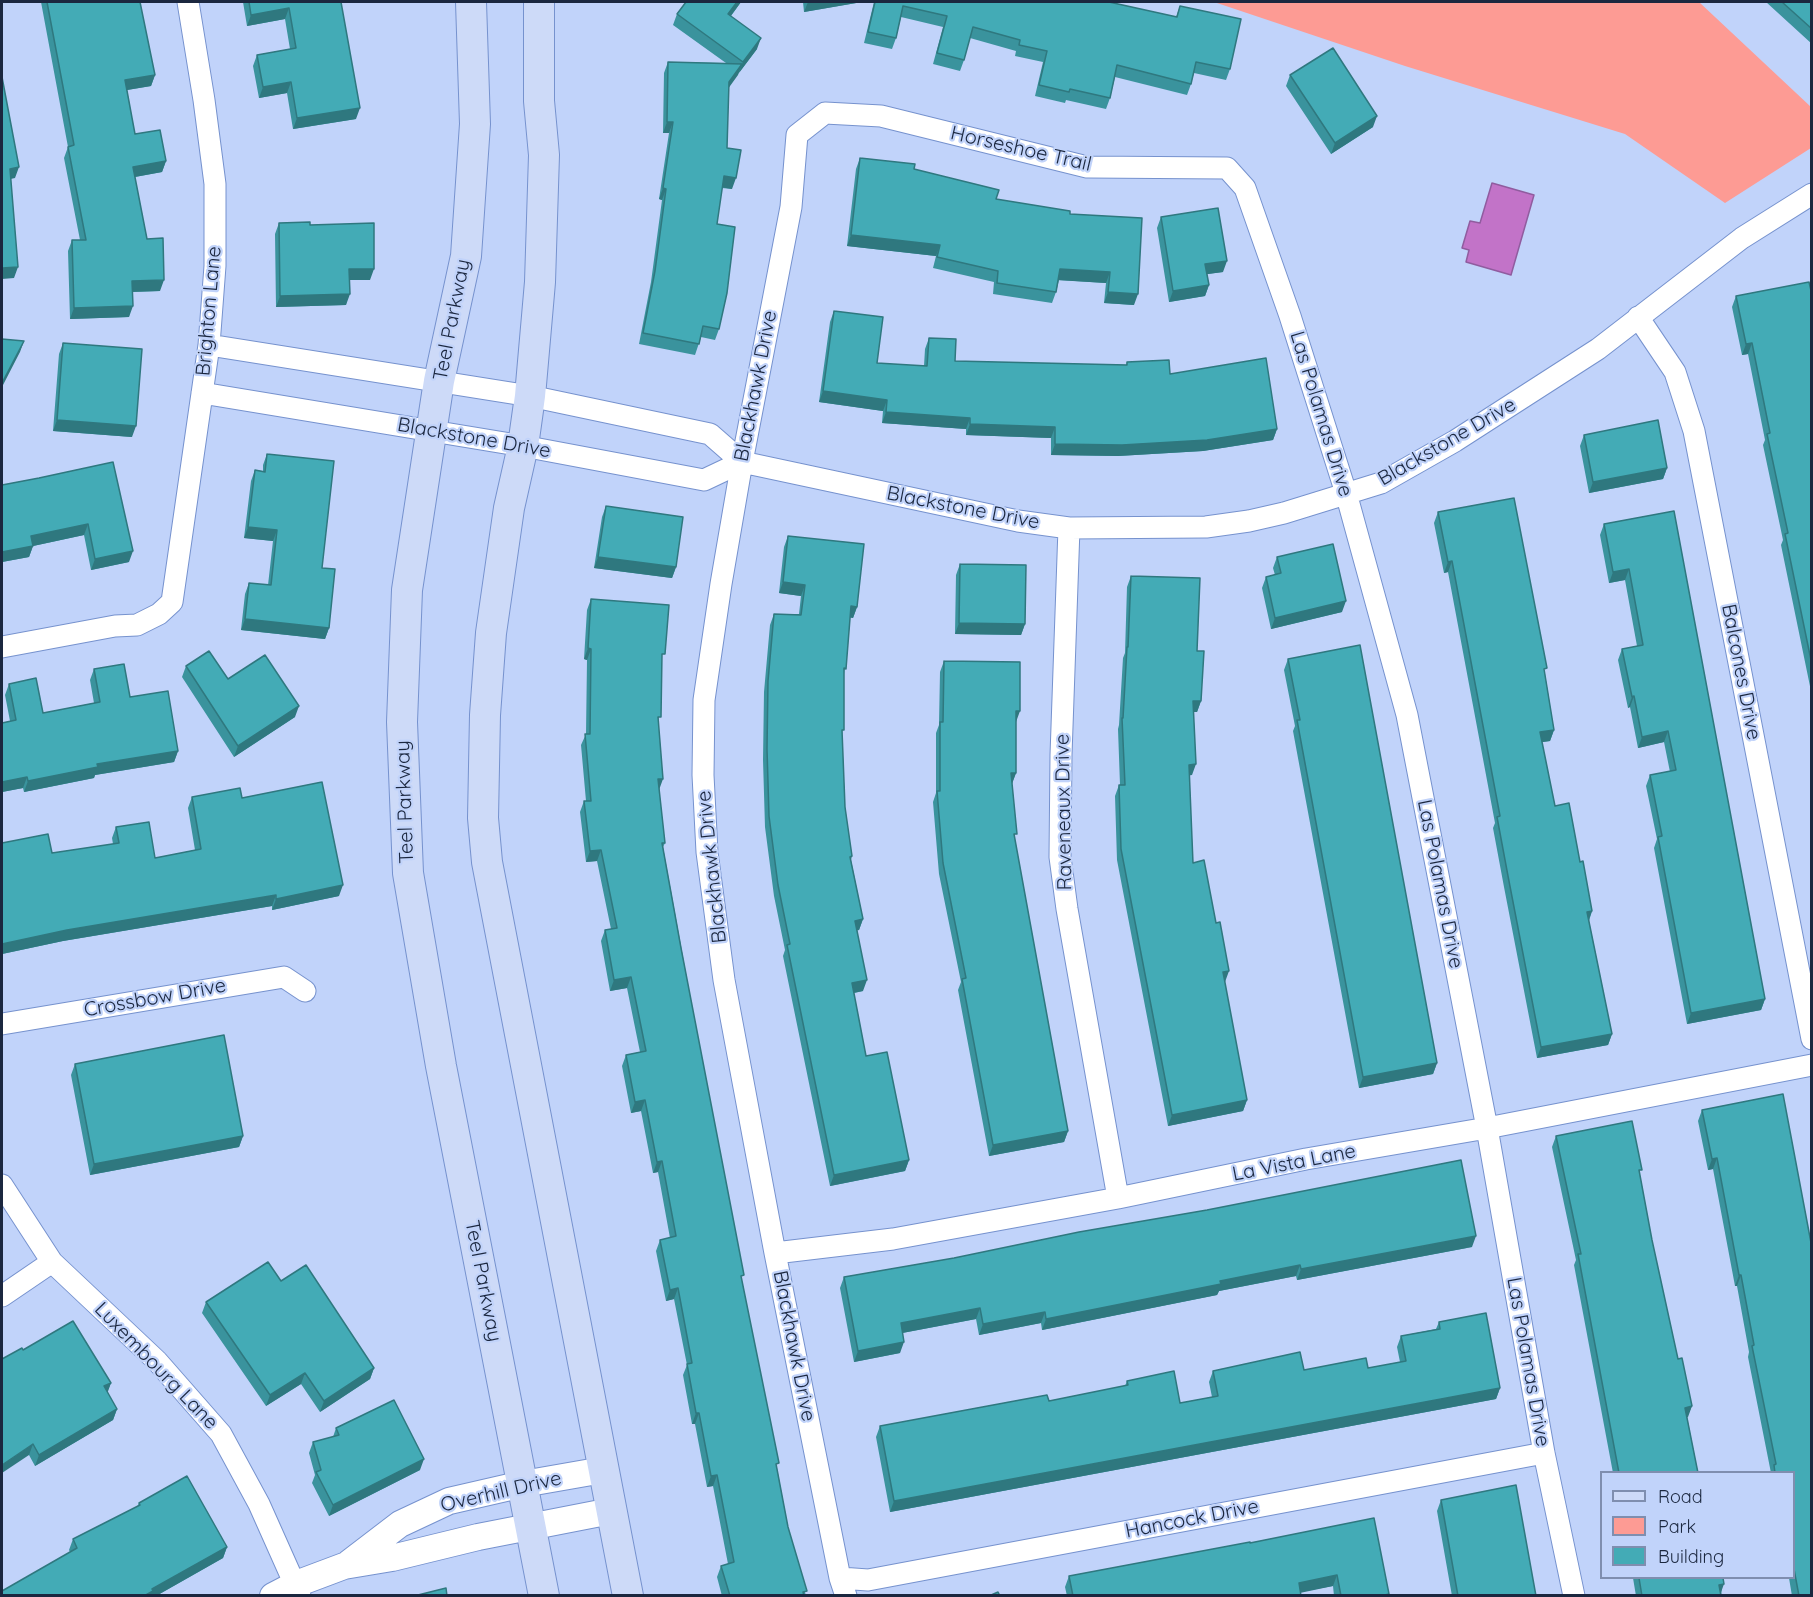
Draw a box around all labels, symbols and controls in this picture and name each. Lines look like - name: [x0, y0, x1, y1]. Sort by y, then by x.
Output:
- street label: Horseshoe Trail: [948, 121, 1094, 177]
- street label: Brighton Lane: [191, 245, 227, 377]
- street label: Teel Parkway: [428, 257, 476, 383]
- street label: Blackhawk Drive: [730, 308, 782, 464]
- street label: Las Polamas Drive: [1284, 329, 1358, 499]
- street label: Blackstone Drive: [1374, 393, 1520, 491]
- street label: Blackstone Drive: [395, 413, 553, 463]
- street label: Blackstone Drive: [885, 481, 1041, 535]
- street label: Balcones Drive: [1716, 602, 1766, 742]
- street label: Raveneaux Drive: [1051, 733, 1077, 891]
- street label: Teel Parkway: [391, 740, 419, 864]
- street label: Blackhawk Drive: [692, 789, 732, 945]
- street label: Las Polamas Drive: [1412, 798, 1468, 970]
- street label: Crossbow Drive: [82, 974, 228, 1022]
- street label: La Vista Lane: [1230, 1139, 1358, 1187]
- street label: Teel Parkway: [459, 1218, 507, 1344]
- street label: Blackhawk Drive: [768, 1268, 820, 1424]
- street label: Las Polamas Drive: [1501, 1275, 1555, 1449]
- street label: Luxembourg Lane: [89, 1297, 223, 1435]
- street label: Overhill Drive: [438, 1466, 564, 1518]
- legend: [1600, 1471, 1795, 1579]
- text: Road: [1658, 1485, 1703, 1508]
- street label: Hancock Drive: [1123, 1494, 1261, 1544]
- text: Park: [1658, 1515, 1696, 1538]
- text: Building: [1658, 1545, 1724, 1568]

